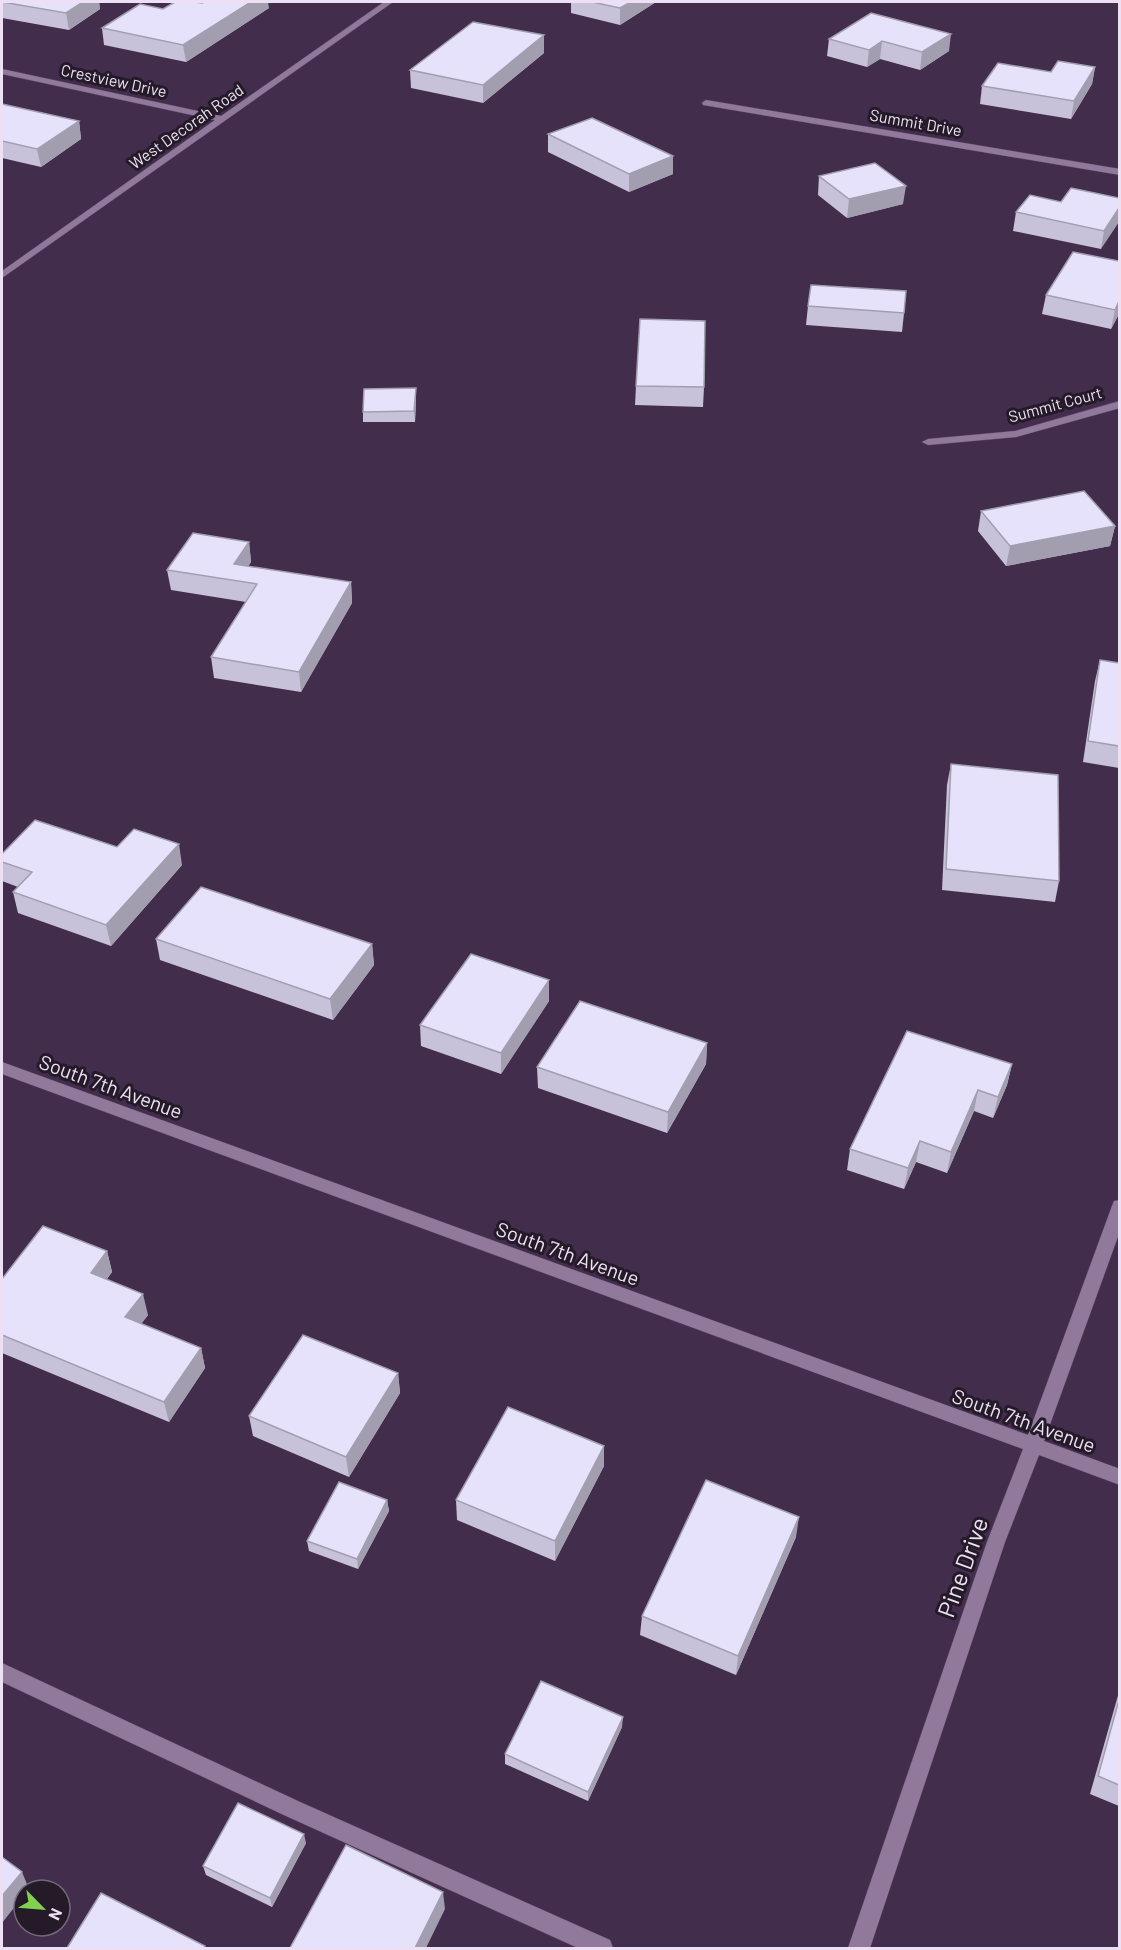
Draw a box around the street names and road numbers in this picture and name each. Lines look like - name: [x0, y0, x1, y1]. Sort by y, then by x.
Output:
- street label: Crestview Drive: [59, 60, 169, 100]
- street label: West Decorah Road: [125, 80, 247, 172]
- street label: Summit Drive: [868, 105, 964, 139]
- street label: Summit Court: [1006, 382, 1104, 426]
- street label: South 7th Avenue: [36, 1049, 186, 1123]
- street label: South 7th Avenue: [493, 1216, 643, 1290]
- street label: South 7th Avenue: [949, 1383, 1099, 1457]
- street label: Pine Drive: [931, 1513, 993, 1621]

